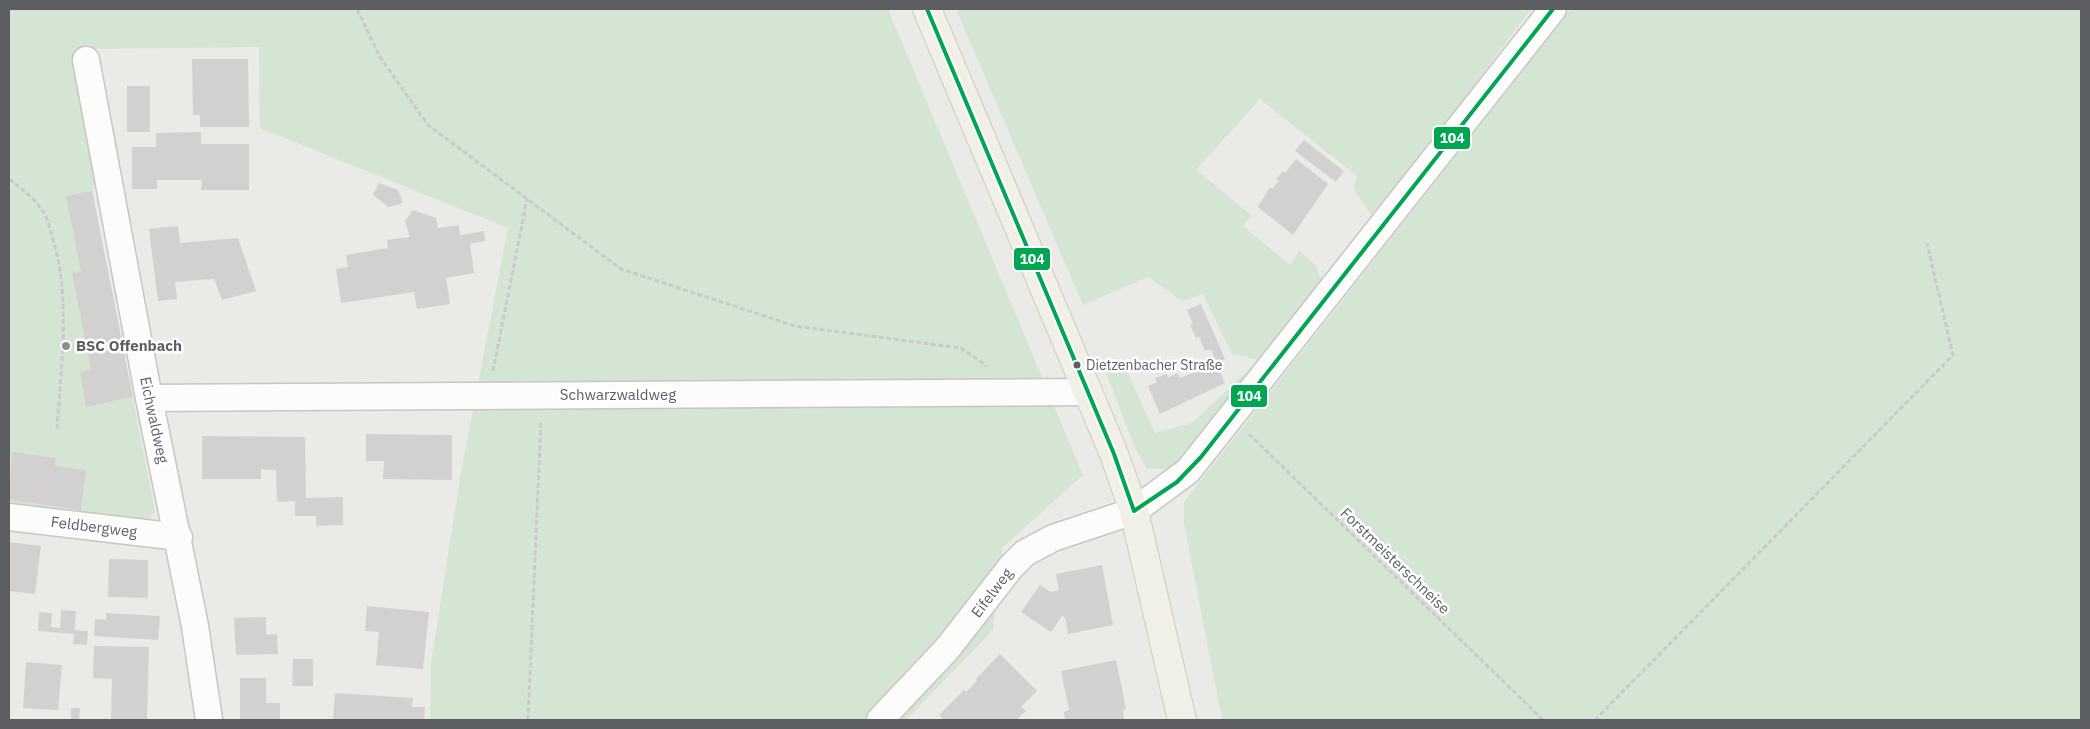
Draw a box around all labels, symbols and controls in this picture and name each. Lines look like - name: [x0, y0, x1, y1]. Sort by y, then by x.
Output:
- line badge: 104: [1433, 126, 1471, 150]
- text: 104: [1439, 129, 1465, 147]
- line badge: 104: [1013, 247, 1051, 271]
- text: 104: [1019, 250, 1045, 268]
- place label: BSC Offenbach: [76, 336, 182, 355]
- marker: BSC Offenbach: [60, 340, 72, 352]
- place label: Dietzenbacher Straße: [1086, 356, 1223, 374]
- marker: Dietzenbacher Straße: [1072, 360, 1082, 370]
- street label: Eichwaldweg: [136, 375, 173, 465]
- line badge: 104: [1230, 384, 1268, 408]
- street label: Schwarzwaldweg: [560, 385, 676, 404]
- text: 104: [1236, 387, 1262, 405]
- street label: Forstmeisterschneise: [1337, 503, 1454, 618]
- street label: Feldbergweg: [50, 512, 138, 541]
- street label: Eifelweg: [967, 564, 1016, 621]

